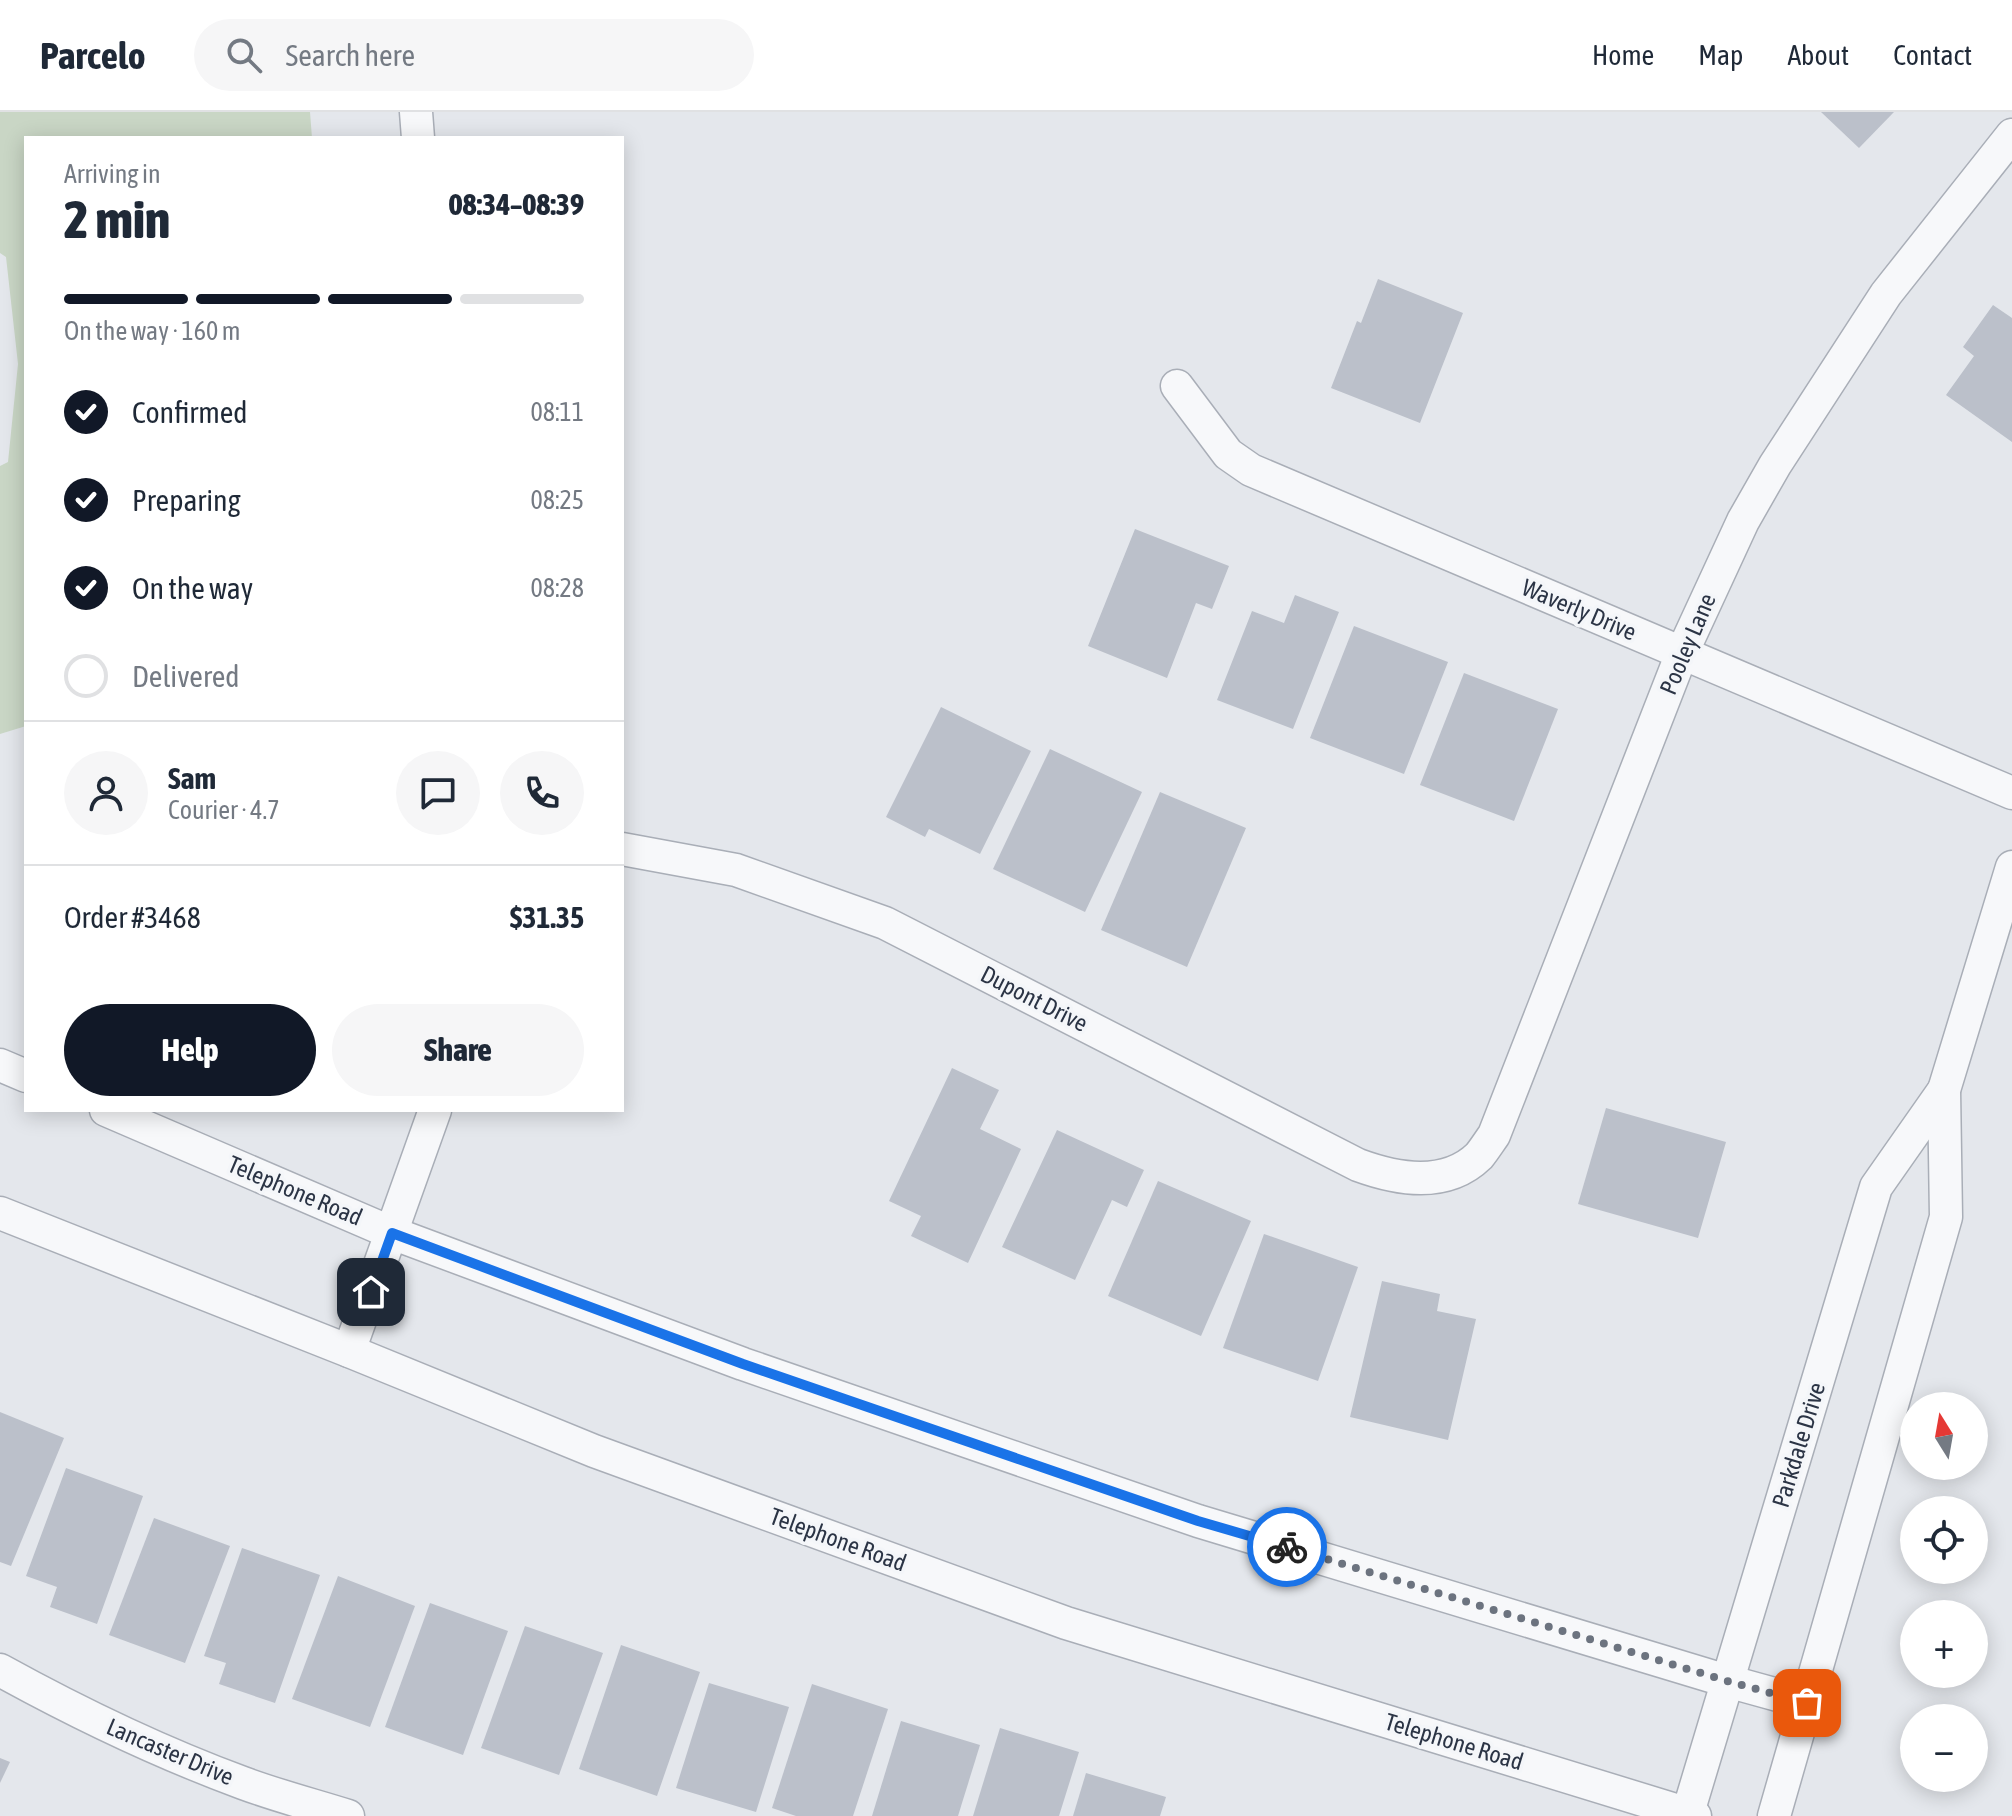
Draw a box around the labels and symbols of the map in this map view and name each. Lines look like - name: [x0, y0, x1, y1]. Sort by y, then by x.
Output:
- street label: Waverly Drive: [1518, 573, 1640, 646]
- street label: Pooley Lane: [1654, 589, 1721, 698]
- street label: Dupont Drive: [976, 960, 1092, 1037]
- street label: Telephone Road: [224, 1150, 366, 1231]
- pin: [337, 1258, 405, 1326]
- street label: Parkdale Drive: [1767, 1379, 1830, 1510]
- north arrow: [1900, 1392, 1988, 1480]
- street label: Telephone Road: [766, 1502, 910, 1577]
- courier: [1247, 1507, 1327, 1587]
- pin: [1773, 1669, 1841, 1737]
- street label: Telephone Road: [1382, 1708, 1526, 1775]
- street label: Lancaster Drive: [103, 1713, 238, 1790]

